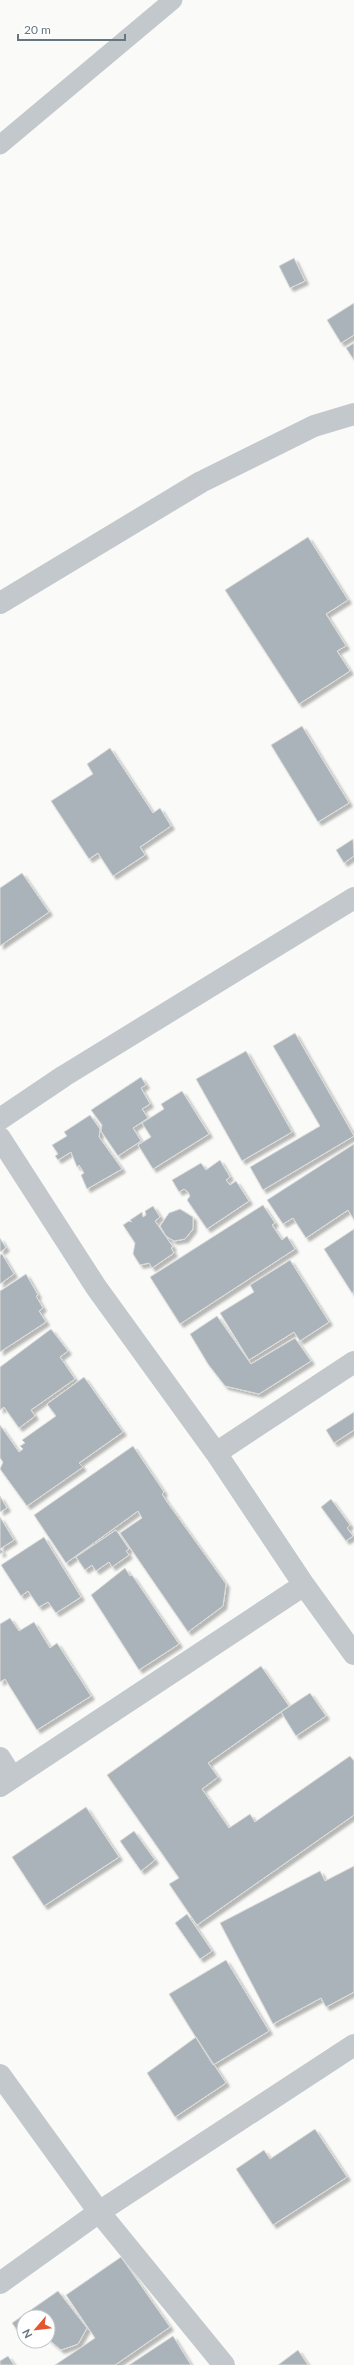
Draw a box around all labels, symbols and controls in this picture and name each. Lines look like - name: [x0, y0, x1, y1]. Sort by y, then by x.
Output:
- scale bar: [18, 16, 125, 42]
- text: 20 m: [24, 22, 51, 37]
- north arrow: [16, 2309, 56, 2349]
- text: N: [19, 2327, 34, 2341]

